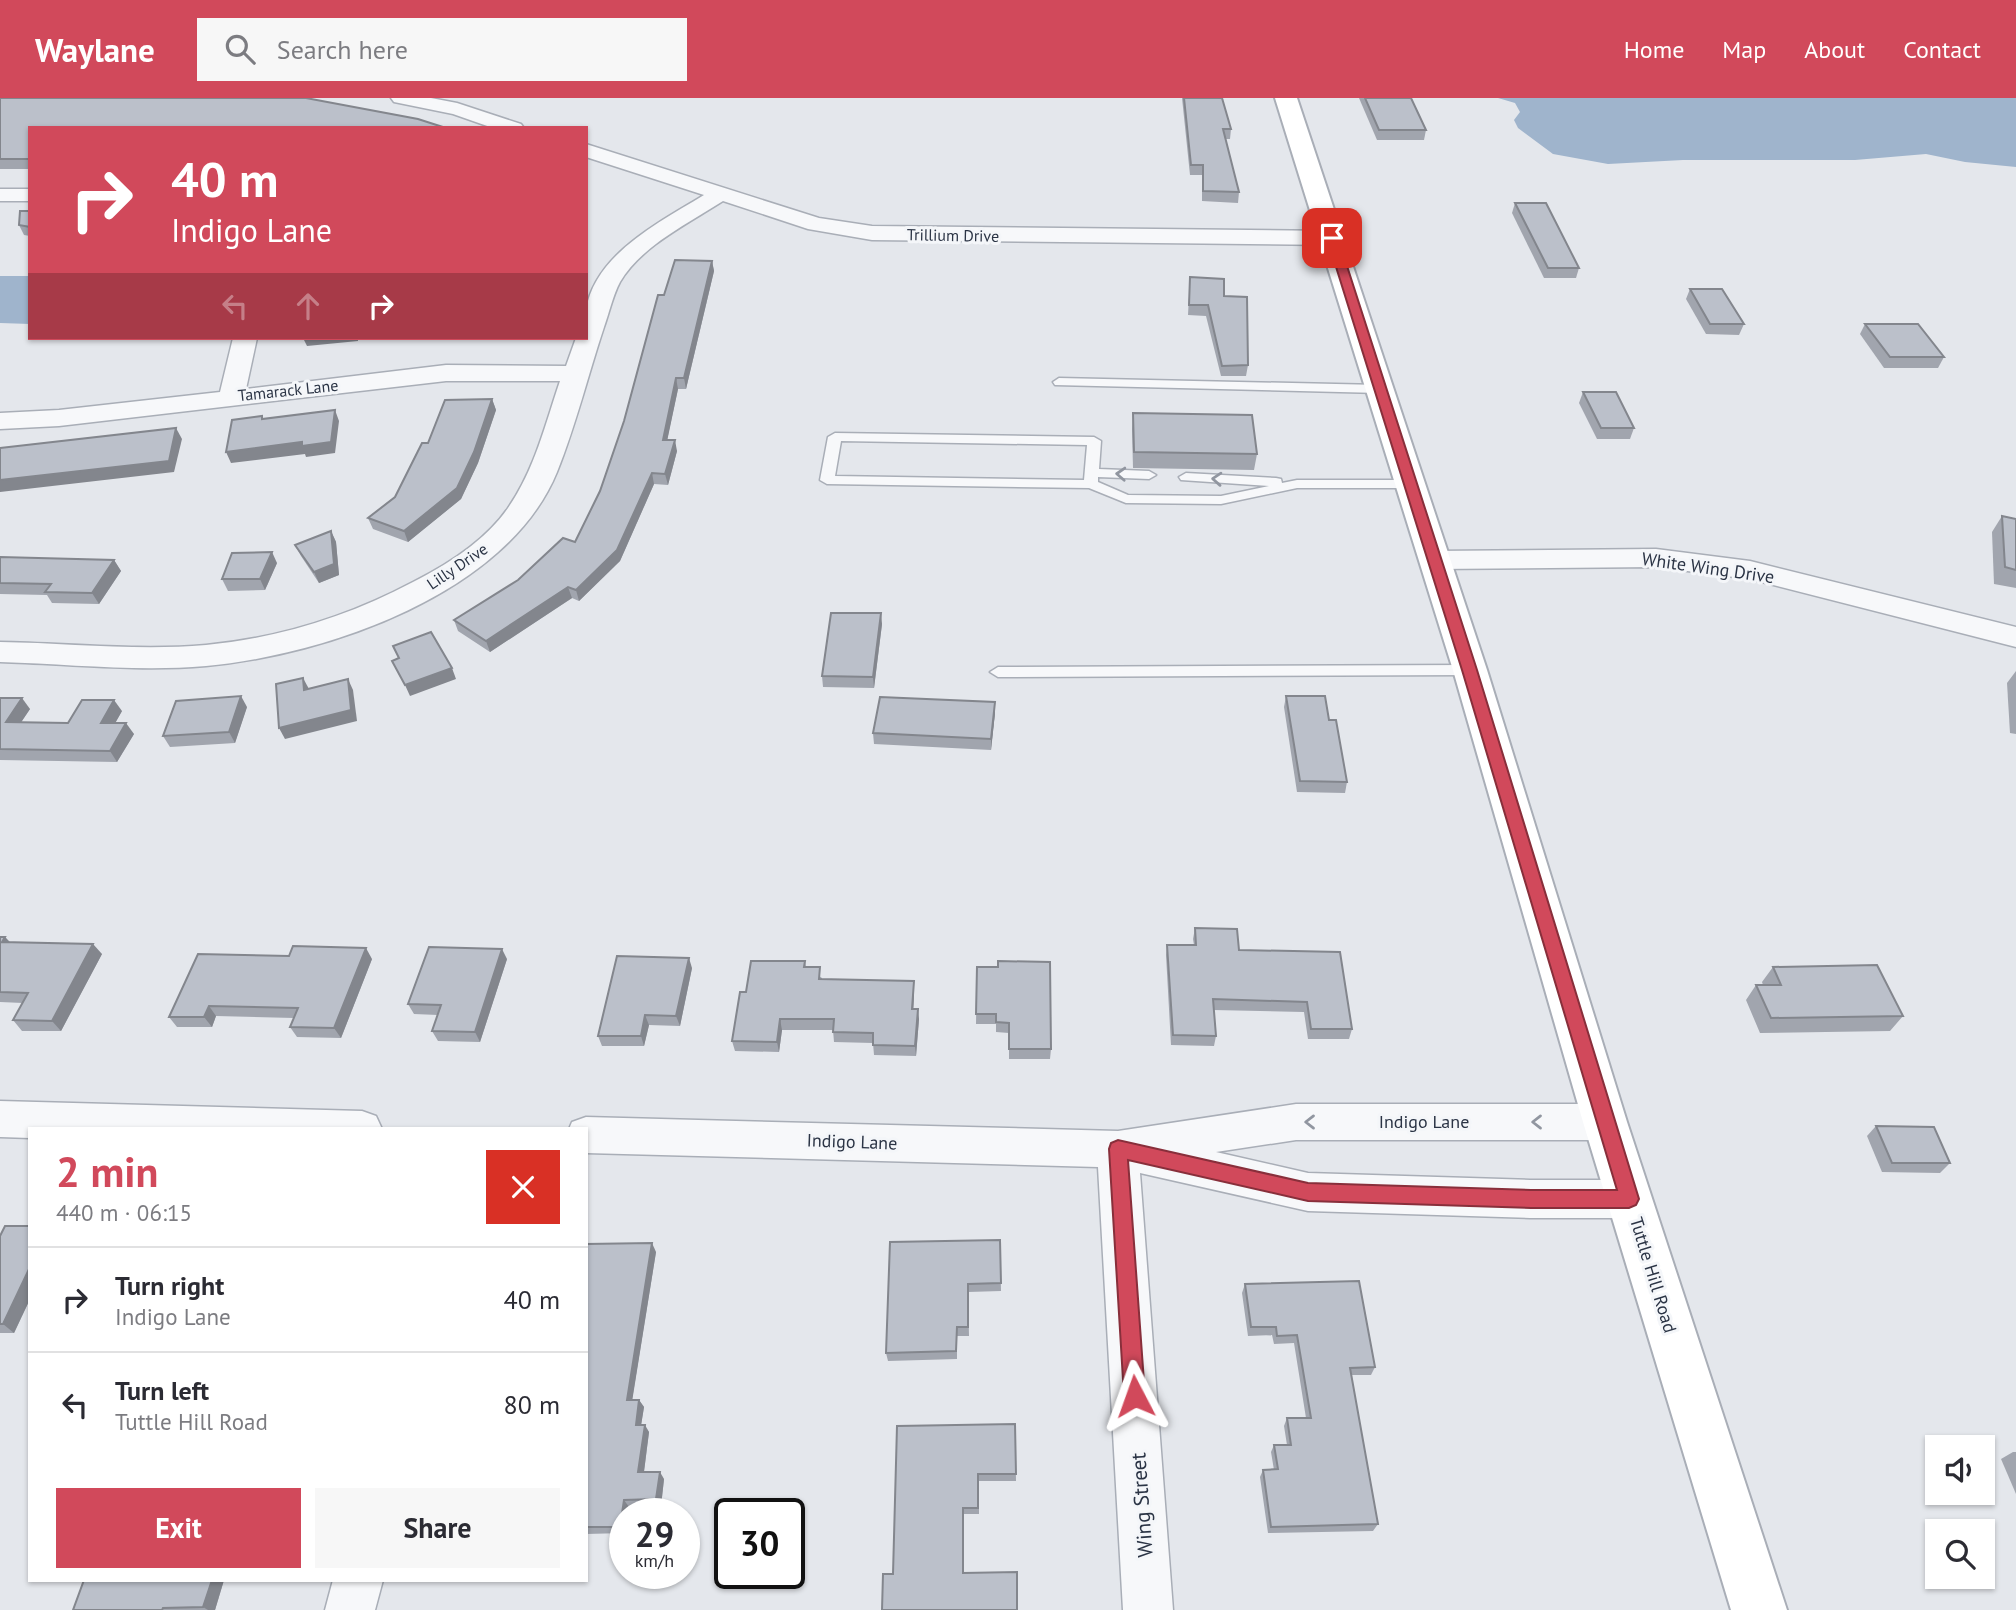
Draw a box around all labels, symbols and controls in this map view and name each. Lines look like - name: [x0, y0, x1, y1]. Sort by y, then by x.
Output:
- search box: [197, 18, 687, 81]
- text: Waylane: [35, 28, 155, 71]
- icon: search: [221, 30, 259, 68]
- text: Search here: [277, 33, 408, 66]
- text: Home: [1624, 34, 1684, 65]
- text: Map: [1722, 34, 1766, 65]
- text: About: [1804, 34, 1865, 65]
- text: Contact: [1903, 34, 1981, 65]
- text: 40 m: [171, 147, 278, 211]
- icon: right: [56, 154, 147, 245]
- pin: [1302, 208, 1362, 268]
- text: Indigo Lane: [171, 209, 332, 251]
- icon: arrive: [1313, 219, 1351, 257]
- street label: Trillium Drive: [907, 224, 999, 246]
- icon: left: [216, 287, 254, 325]
- icon: ahead: [289, 287, 327, 325]
- icon: right: [362, 287, 400, 325]
- street label: Tamarack Lane: [237, 375, 339, 405]
- one-way arrow: [1115, 467, 1126, 482]
- one-way arrow: [1211, 471, 1222, 486]
- street label: Lilly Drive: [423, 538, 491, 594]
- street label: White Wing Drive: [1640, 547, 1776, 588]
- street label: Indigo Lane: [1379, 1110, 1469, 1133]
- one-way arrow: [1304, 1114, 1314, 1130]
- one-way arrow: [1531, 1114, 1542, 1130]
- street label: Indigo Lane: [806, 1128, 898, 1155]
- text: 2 min: [56, 1144, 158, 1199]
- button: close: [486, 1150, 560, 1224]
- text: 440 m · 06:15: [56, 1198, 192, 1227]
- street label: Tuttle Hill Road: [1625, 1214, 1682, 1335]
- text: Turn right: [115, 1269, 224, 1302]
- icon: right: [56, 1281, 94, 1319]
- text: 40 m: [504, 1283, 560, 1316]
- text: Indigo Lane: [115, 1302, 231, 1331]
- position arrow: [1098, 1359, 1172, 1433]
- text: Turn left: [115, 1374, 209, 1407]
- icon: left: [56, 1386, 94, 1424]
- text: 80 m: [504, 1388, 560, 1421]
- text: Tuttle Hill Road: [115, 1407, 268, 1436]
- map controls: [1925, 1435, 1995, 1589]
- button: sound: [1925, 1435, 1995, 1505]
- street label: Wing Street: [1124, 1452, 1159, 1558]
- button: Exit: [56, 1488, 301, 1568]
- button: Share: [315, 1488, 560, 1568]
- speed limit sign: 30: [714, 1498, 805, 1589]
- text: 29: [635, 1511, 674, 1557]
- button: search: [1925, 1519, 1995, 1589]
- text: km/h: [635, 1549, 674, 1572]

